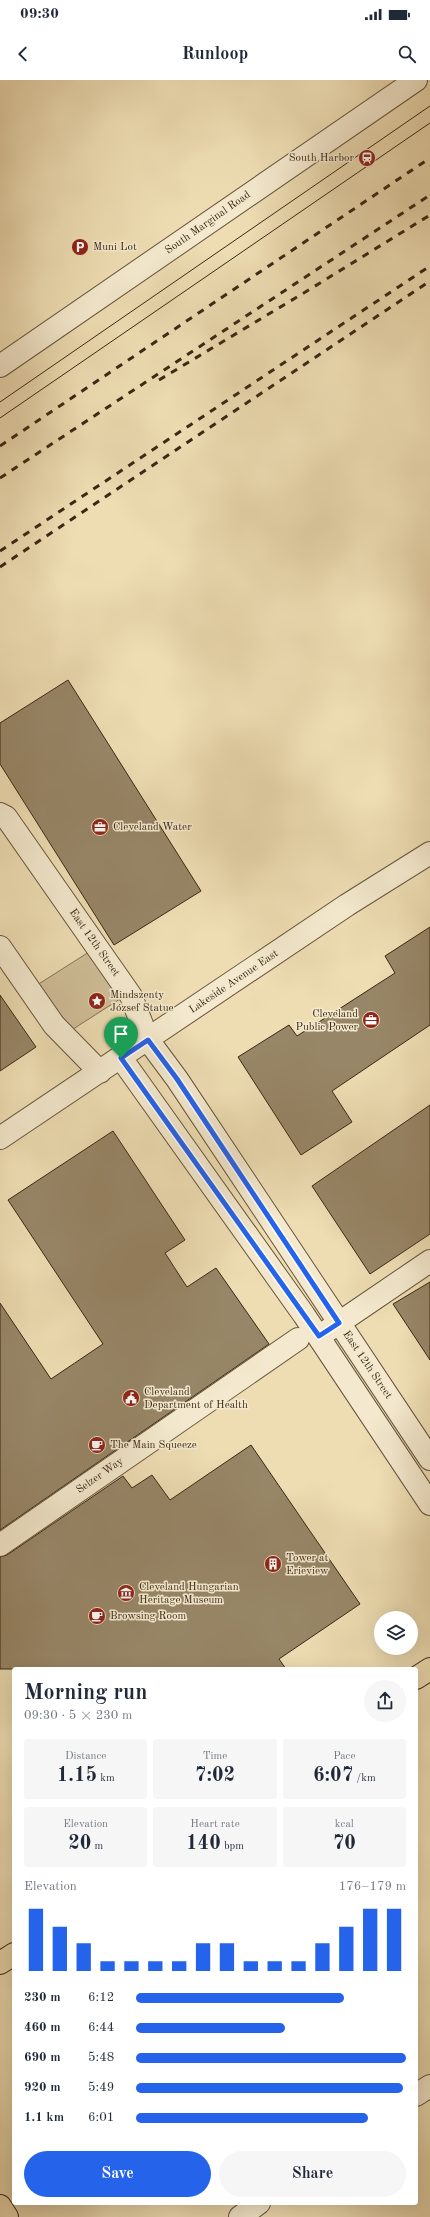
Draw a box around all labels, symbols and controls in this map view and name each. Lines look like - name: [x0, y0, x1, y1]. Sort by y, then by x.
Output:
- text: 09:30: [20, 7, 59, 22]
- icon: back: [12, 43, 34, 65]
- icon: search: [396, 43, 418, 65]
- text: Runloop: [182, 45, 248, 63]
- station icon: South Harbor: [357, 148, 377, 168]
- place label: South Harbor: [289, 153, 354, 164]
- street label: South Marginal Road: [163, 189, 253, 256]
- parking icon: Muni Lot: [70, 237, 90, 257]
- place label: Muni Lot: [93, 242, 137, 253]
- office icon: Cleveland Water: [90, 817, 110, 837]
- place label: Cleveland Water: [113, 822, 192, 833]
- street label: East 12th Street: [67, 907, 121, 979]
- street label: Lakeside Avenue East: [187, 948, 281, 1016]
- place label: Mindszenty József Statue: [110, 990, 174, 1014]
- place icon: Mindszenty József Statue: [87, 991, 107, 1011]
- place label: Cleveland Public Power: [295, 1009, 358, 1033]
- office icon: Cleveland Public Power: [361, 1010, 381, 1030]
- pin: [104, 1017, 138, 1058]
- icon: arrive: [110, 1023, 132, 1045]
- street label: East 12th Street: [340, 1329, 394, 1401]
- place label: Cleveland Department of Health: [144, 1387, 248, 1411]
- public building icon: Cleveland Department of Health: [121, 1388, 141, 1408]
- cafe icon: The Main Squeeze: [87, 1435, 107, 1455]
- place label: The Main Squeeze: [110, 1440, 197, 1451]
- street label: Selzer Way: [75, 1456, 126, 1496]
- place label: Tower at Erieview: [286, 1553, 329, 1577]
- building icon: Tower at Erieview: [263, 1554, 283, 1574]
- place label: Cleveland Hungarian Heritage Museum: [139, 1582, 239, 1606]
- museum icon: Cleveland Hungarian Heritage Museum: [116, 1583, 136, 1603]
- cafe icon: Browsing Room: [87, 1606, 107, 1626]
- place label: Browsing Room: [110, 1611, 186, 1622]
- map controls: [374, 1611, 418, 1655]
- button: layers: [374, 1611, 418, 1655]
- button: share: [364, 1680, 406, 1722]
- text: Morning run: [24, 1682, 147, 1704]
- text: 09:30 · 5 × 230 m: [24, 1709, 132, 1722]
- text: Distance: [65, 1751, 106, 1762]
- text: Time: [203, 1751, 227, 1762]
- text: Pace: [333, 1751, 355, 1762]
- text: 1.15: [57, 1766, 97, 1786]
- text: 7:02: [195, 1766, 235, 1786]
- text: 6:07: [313, 1766, 353, 1786]
- text: km: [97, 1773, 115, 1784]
- text: /km: [353, 1773, 376, 1784]
- text: Elevation: [63, 1819, 108, 1830]
- text: Heart rate: [190, 1819, 240, 1830]
- text: kcal: [335, 1819, 354, 1830]
- text: 20: [68, 1834, 91, 1854]
- text: 140: [186, 1834, 221, 1854]
- text: 70: [333, 1834, 356, 1854]
- text: m: [91, 1841, 103, 1852]
- text: bpm: [221, 1841, 244, 1852]
- text: Elevation: [24, 1880, 77, 1893]
- text: 176–179 m: [339, 1880, 406, 1893]
- text: 230 m: [24, 1991, 61, 2004]
- text: 6:12: [88, 1991, 114, 2004]
- text: 460 m: [24, 2021, 61, 2034]
- text: 6:44: [88, 2021, 114, 2034]
- text: 690 m: [24, 2051, 61, 2064]
- text: 5:48: [88, 2051, 114, 2064]
- text: 920 m: [24, 2081, 61, 2094]
- text: 5:49: [88, 2081, 114, 2094]
- text: 1.1 km: [24, 2111, 64, 2124]
- text: 6:01: [88, 2111, 114, 2124]
- button: Save: [24, 2151, 211, 2197]
- button: Share: [219, 2151, 406, 2197]

